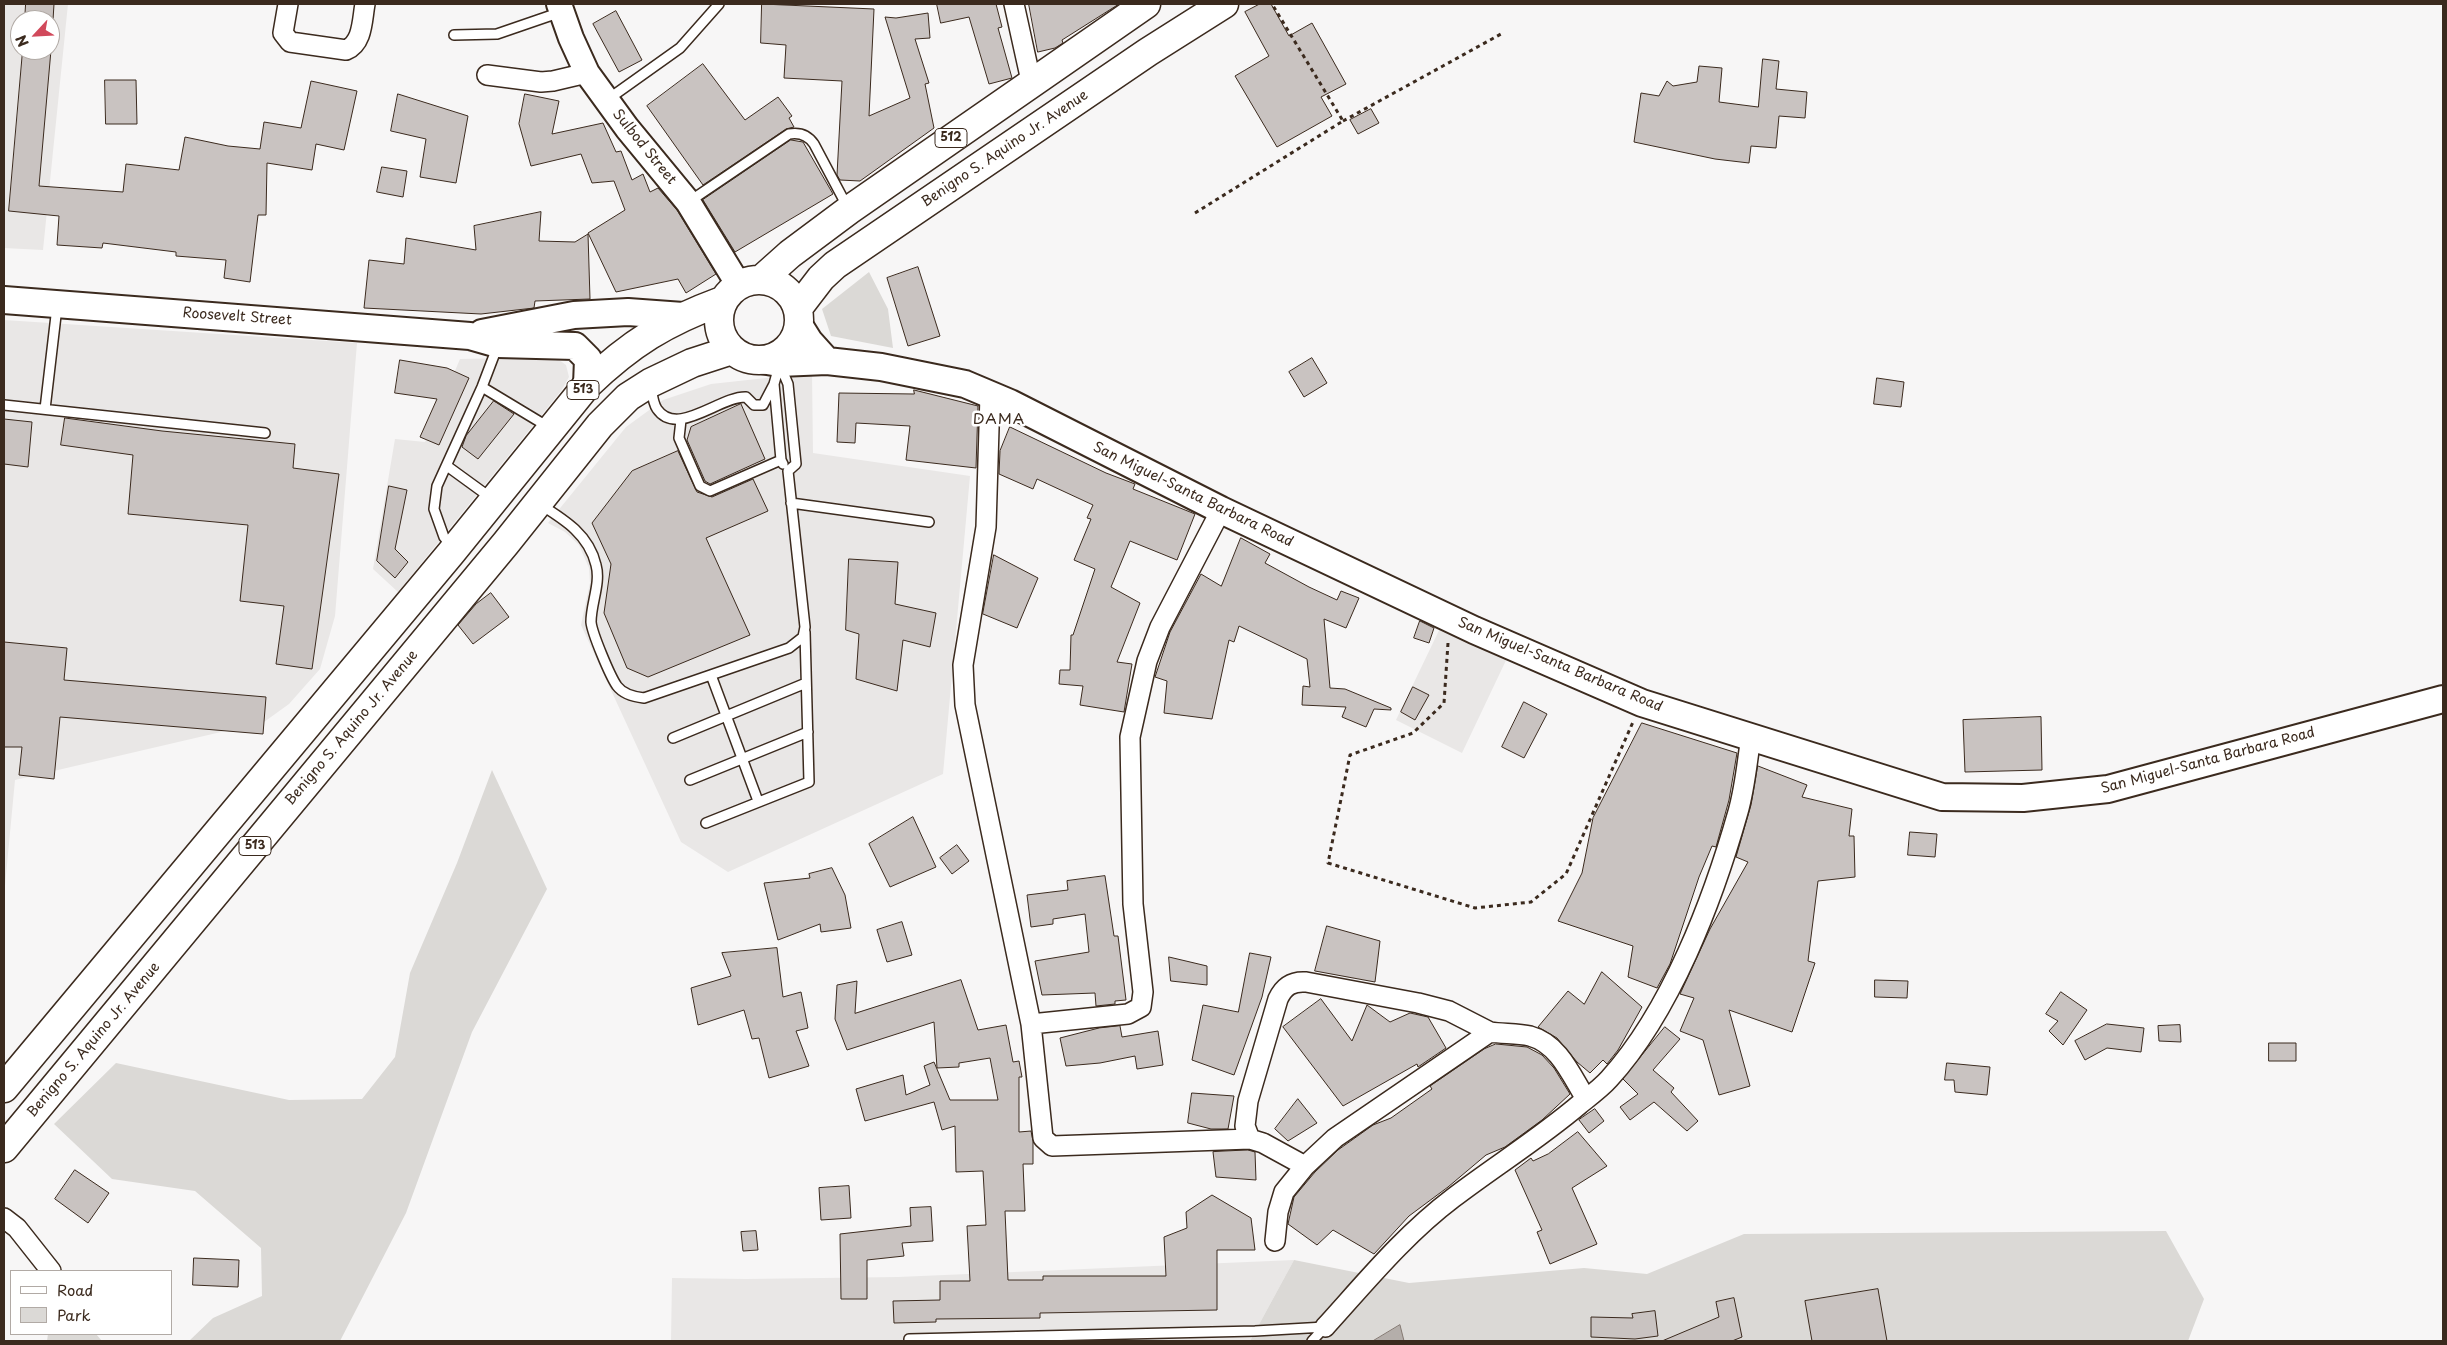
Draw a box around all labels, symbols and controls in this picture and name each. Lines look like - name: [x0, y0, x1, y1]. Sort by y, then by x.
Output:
- north arrow: [10, 10, 60, 60]
- text: N: [10, 32, 34, 51]
- street label: Benigno S. Aquino Jr. Avenue: [919, 87, 1091, 211]
- street label: Sulbod Street: [609, 106, 679, 188]
- road number: 512: [935, 128, 967, 148]
- street label: Roosevelt Street: [182, 305, 292, 329]
- road number: 513: [567, 380, 599, 400]
- district label: DAMA: [972, 411, 1026, 429]
- street label: San Miguel-Santa Barbara Road: [1090, 439, 1296, 551]
- street label: San Miguel-Santa Barbara Road: [1455, 614, 1665, 716]
- street label: Benigno S. Aquino Jr. Avenue: [282, 647, 422, 809]
- street label: San Miguel-Santa Barbara Road: [2099, 724, 2317, 798]
- road number: 513: [239, 836, 271, 856]
- street label: Benigno S. Aquino Jr. Avenue: [24, 959, 164, 1121]
- legend: [10, 1270, 172, 1335]
- text: Road: [57, 1278, 93, 1301]
- text: Park: [57, 1303, 91, 1326]

